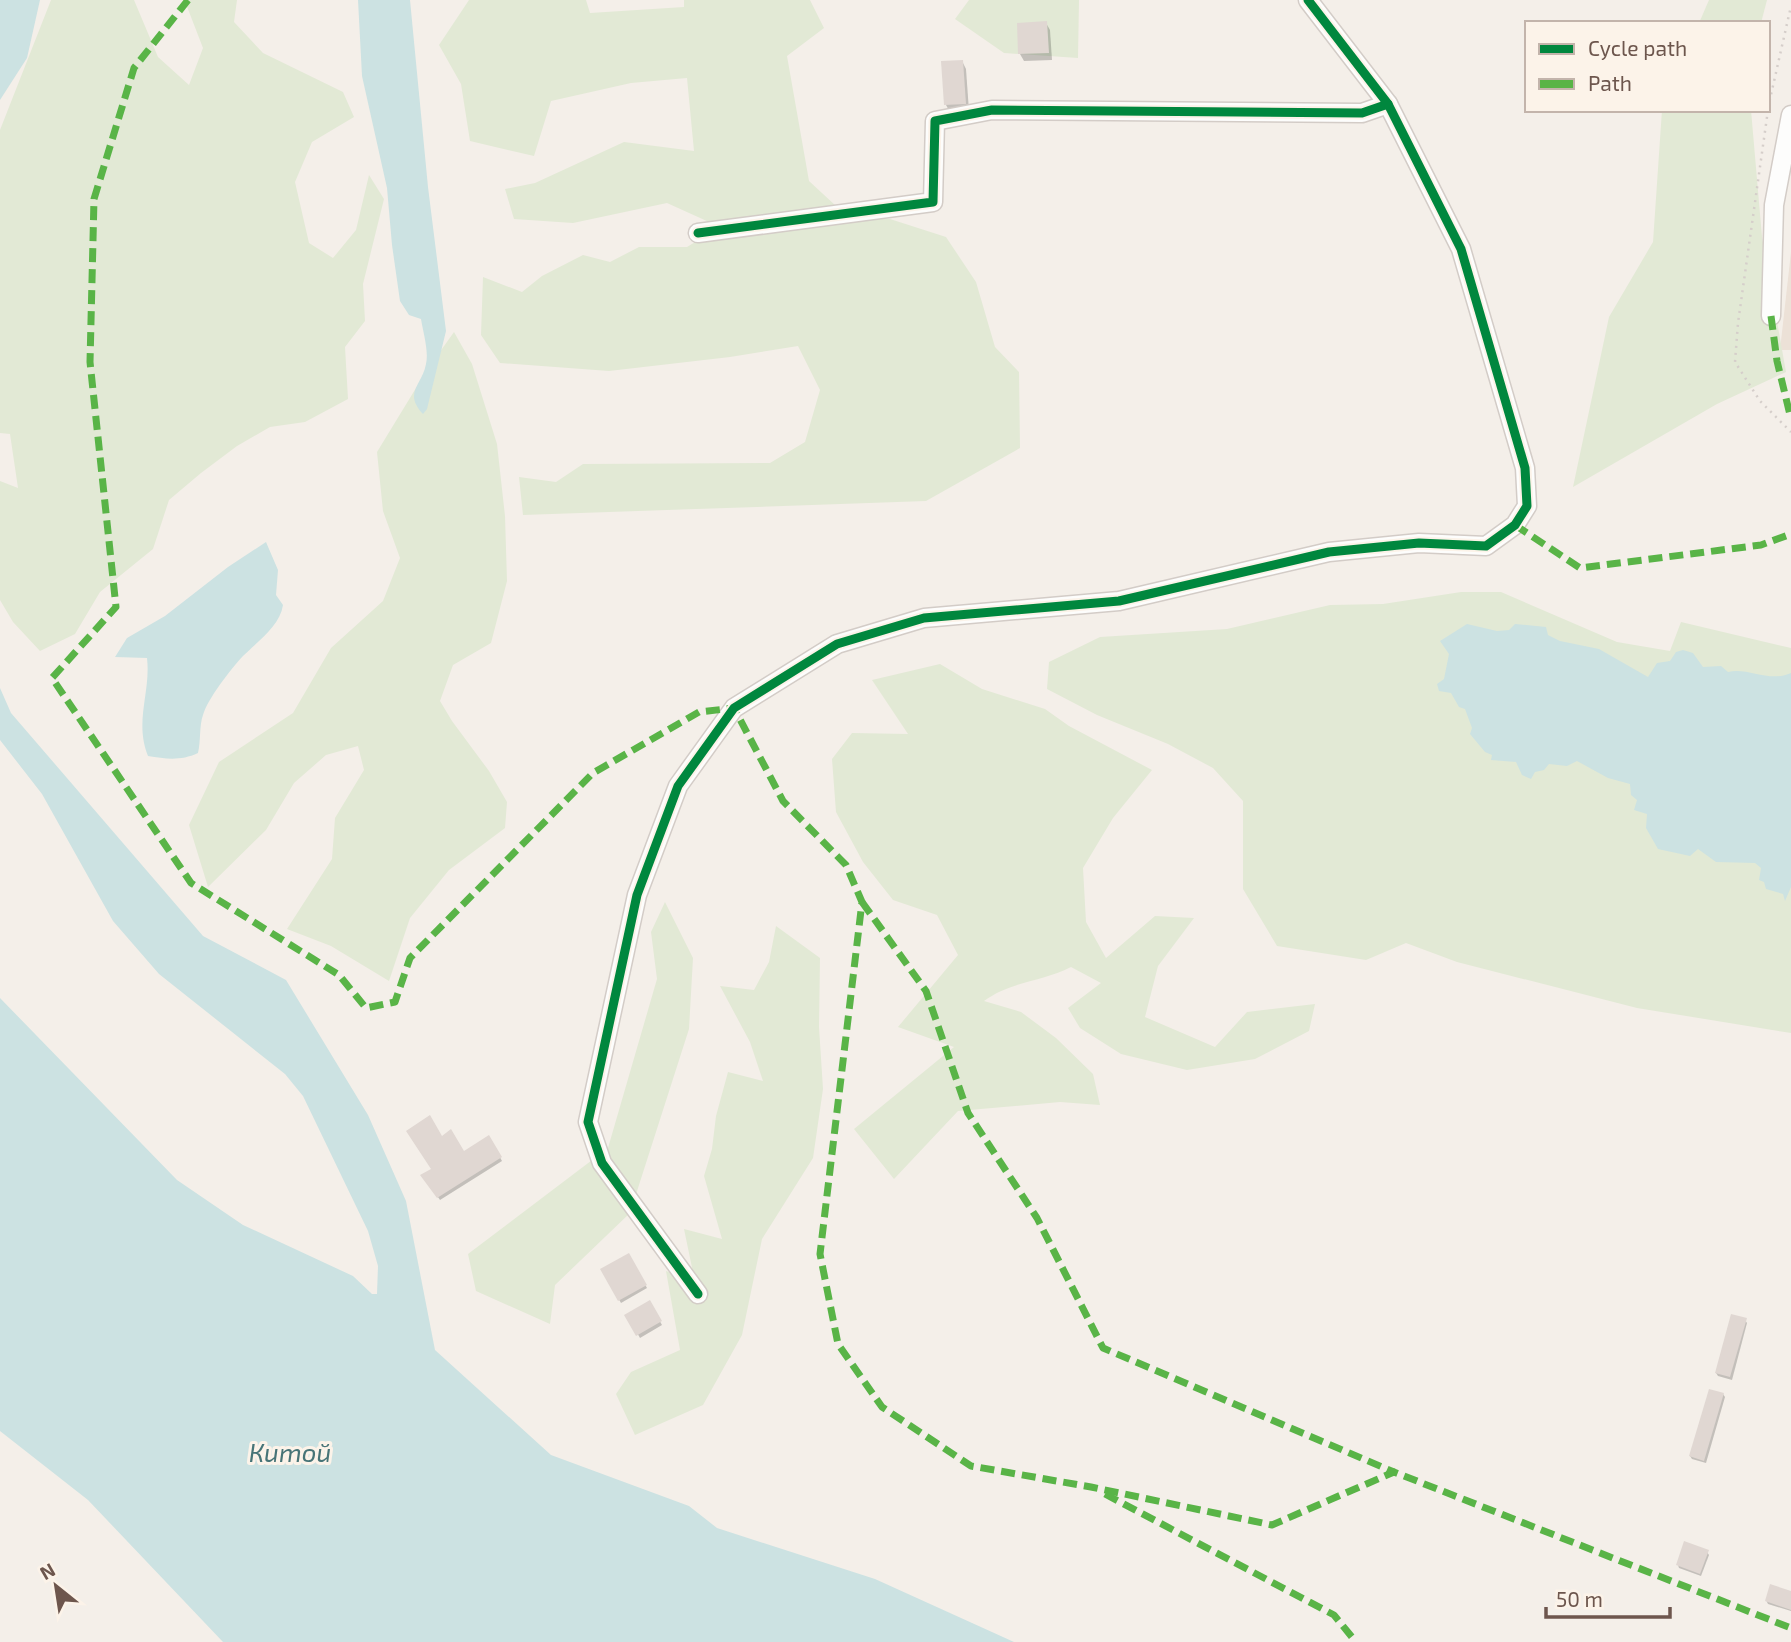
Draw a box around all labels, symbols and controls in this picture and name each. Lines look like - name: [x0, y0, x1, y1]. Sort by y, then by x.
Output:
- legend: [1525, 21, 1770, 112]
- text: Cycle path: [1588, 35, 1687, 60]
- text: Path: [1588, 70, 1632, 95]
- water label: Китой: [249, 1436, 331, 1467]
- north arrow: [21, 1551, 91, 1621]
- text: N: [36, 1557, 59, 1584]
- scale bar: [1546, 1576, 1670, 1620]
- text: 50 m: [1556, 1586, 1603, 1611]

